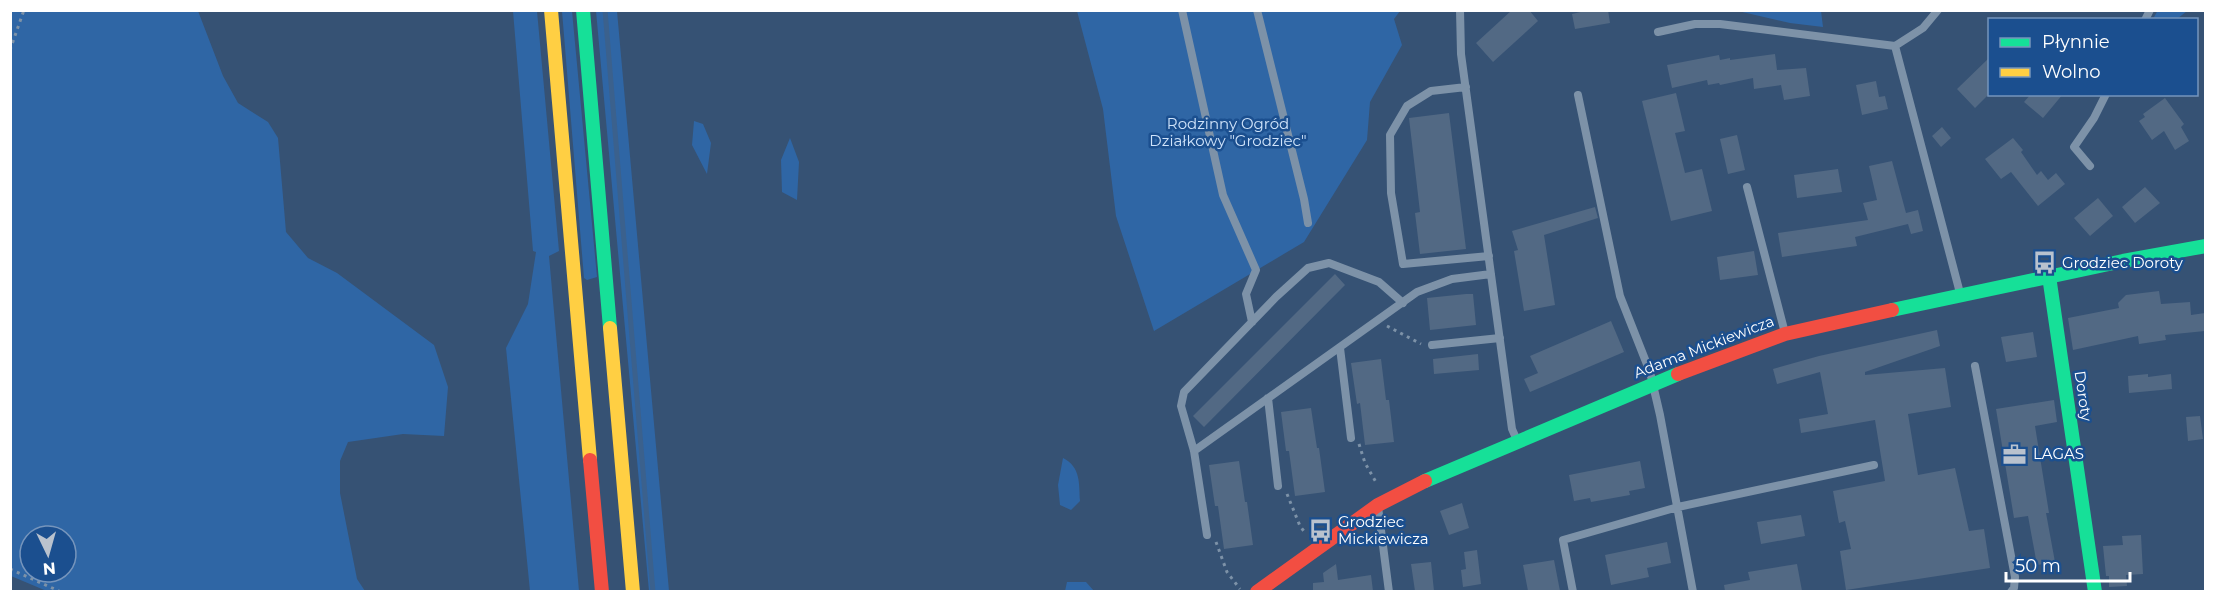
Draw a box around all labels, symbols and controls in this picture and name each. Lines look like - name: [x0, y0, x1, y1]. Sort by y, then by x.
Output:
- legend: [1988, 18, 2198, 96]
- text: Płynnie: [2042, 31, 2110, 53]
- text: Wolno: [2042, 61, 2101, 83]
- park label: Rodzinny Ogród Działkowy "Grodziec": [1149, 114, 1307, 150]
- bus stop icon: Grodziec Doroty: [2031, 250, 2057, 276]
- place label: Grodziec Doroty: [2062, 253, 2184, 272]
- street label: Adama Mickiewicza: [1631, 311, 1777, 382]
- street label: Doroty: [2071, 369, 2097, 423]
- office icon: LAGAS: [2002, 441, 2028, 467]
- place label: LAGAS: [2033, 444, 2084, 463]
- place label: Grodziec Mickiewicza: [1338, 512, 1429, 548]
- bus stop icon: Grodziec Mickiewicza: [1307, 518, 1333, 544]
- north arrow: [18, 524, 78, 584]
- scale bar: [2006, 545, 2130, 583]
- text: 50 m: [2015, 555, 2061, 577]
- text: N: [42, 558, 57, 578]

